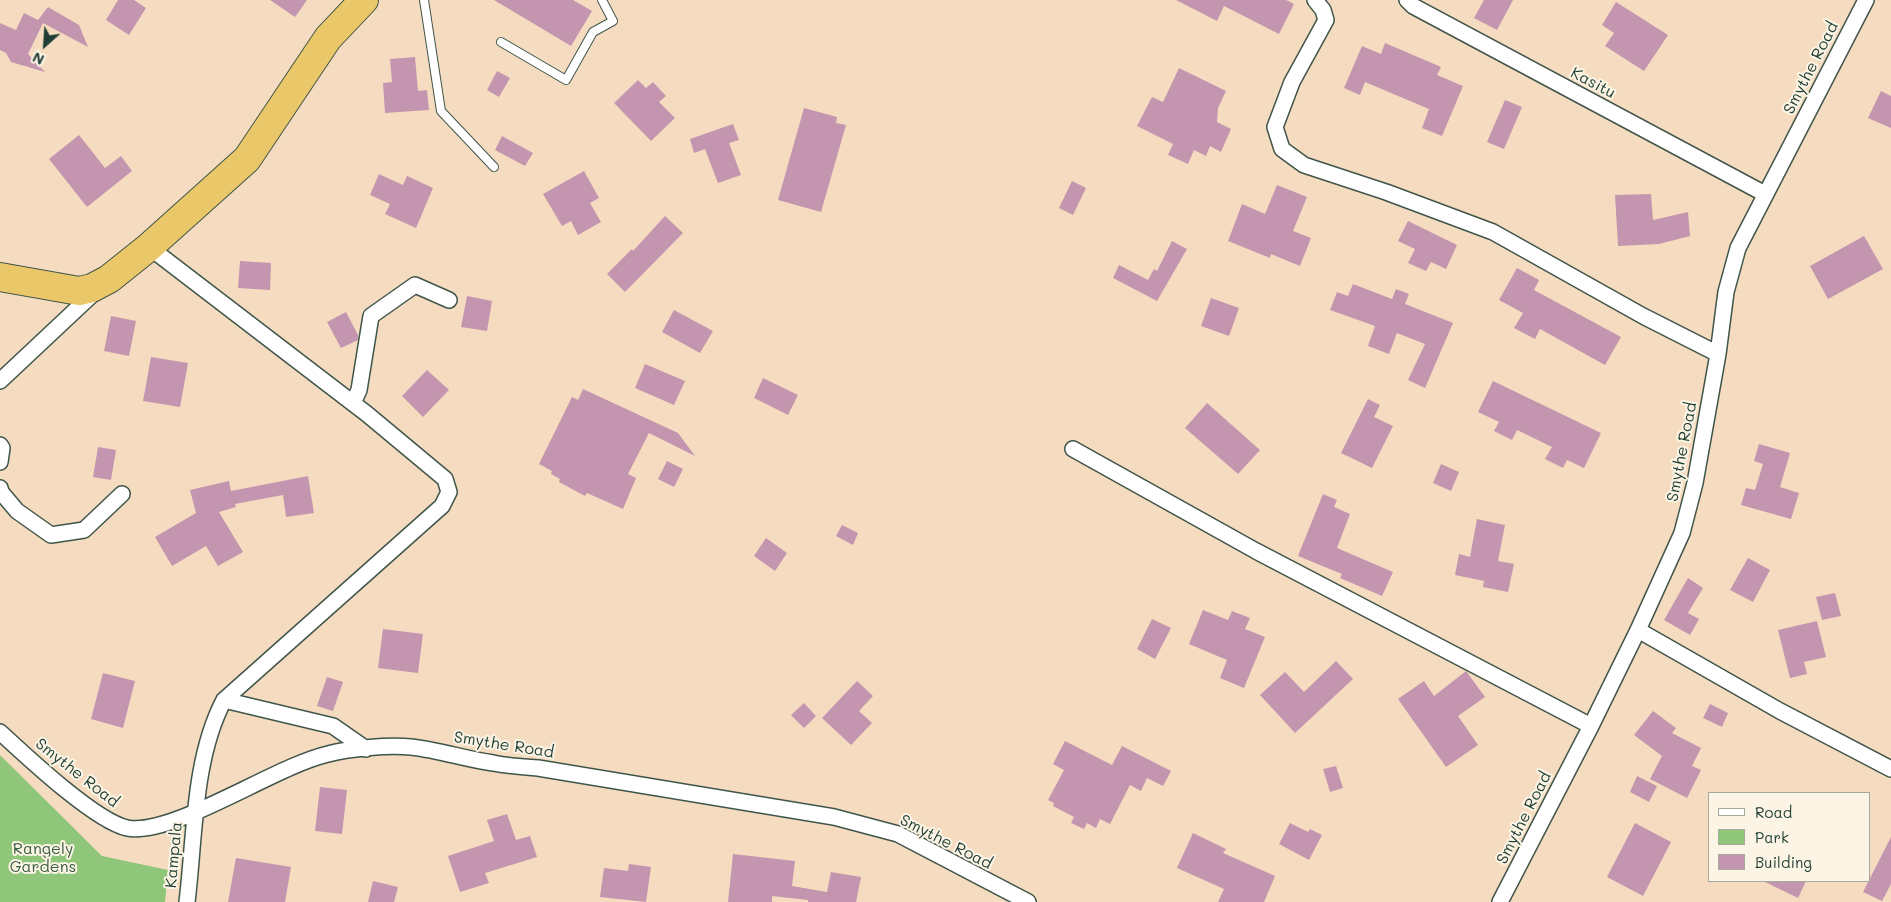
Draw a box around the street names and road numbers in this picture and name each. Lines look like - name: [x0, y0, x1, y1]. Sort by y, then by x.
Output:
- street label: Smythe Road: [1780, 19, 1842, 117]
- street label: Kasitu: [1567, 63, 1619, 103]
- street label: Smythe Road: [1663, 401, 1701, 503]
- street label: Smythe Road: [453, 728, 555, 762]
- street label: Smythe Road: [31, 734, 123, 812]
- street label: Smythe Road: [1493, 769, 1555, 867]
- street label: Smythe Road: [897, 811, 995, 873]
- street label: Kampala: [162, 821, 186, 889]

